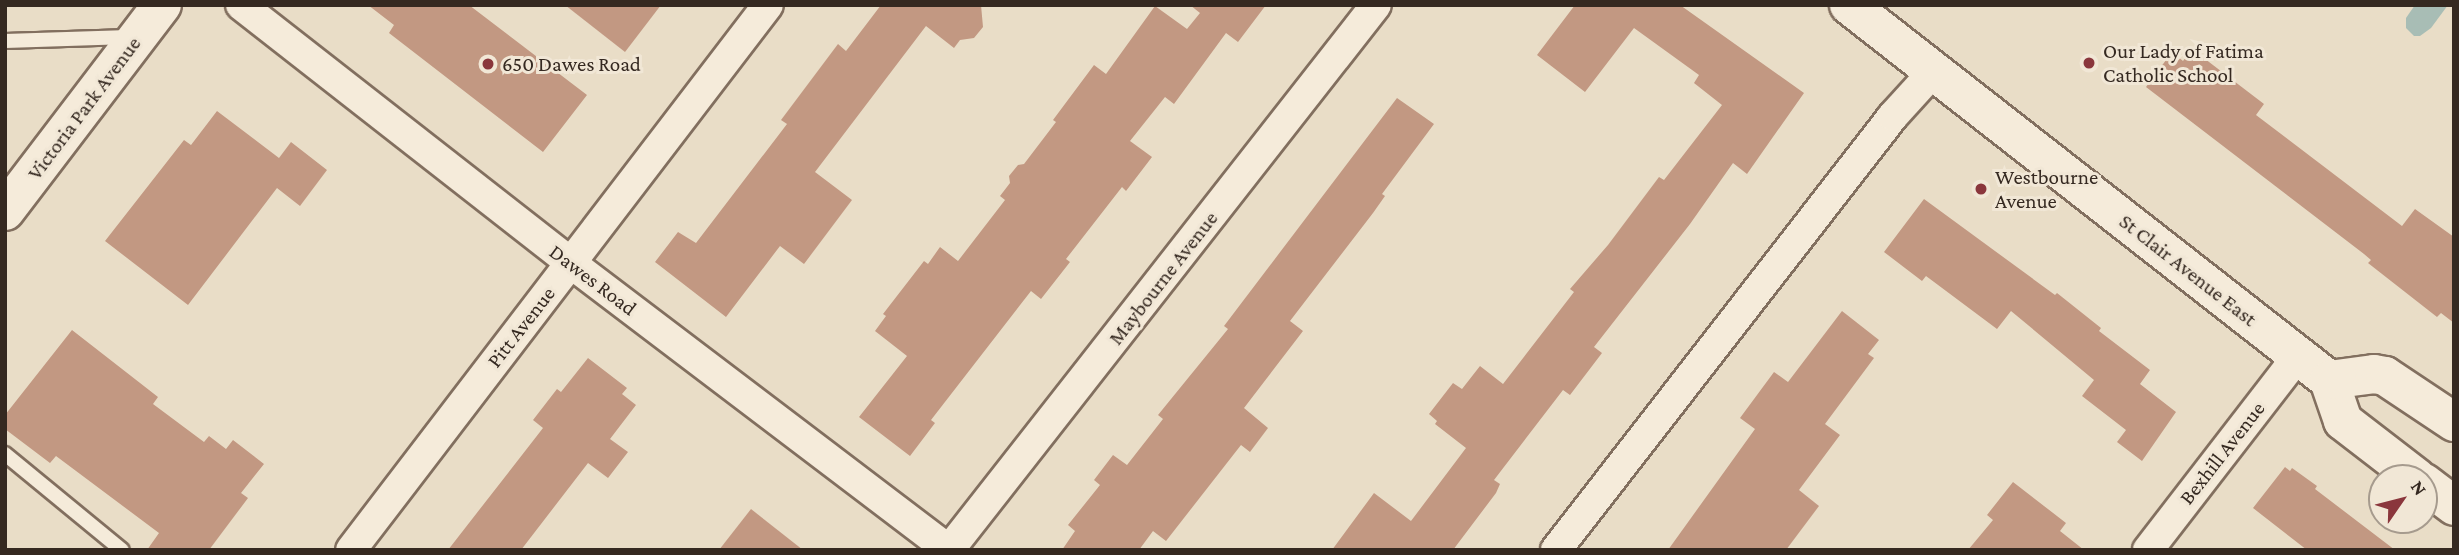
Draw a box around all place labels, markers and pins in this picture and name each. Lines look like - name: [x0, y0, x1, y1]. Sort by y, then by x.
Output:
- place label: Our Lady of Fatima Catholic School: [2103, 38, 2264, 88]
- place label: 650 Dawes Road: [502, 51, 641, 77]
- marker: Our Lady of Fatima Catholic School: [2081, 55, 2097, 71]
- marker: 650 Dawes Road: [480, 56, 496, 72]
- place label: Westbourne Avenue: [1995, 164, 2098, 214]
- marker: Westbourne Avenue: [1973, 181, 1989, 197]

